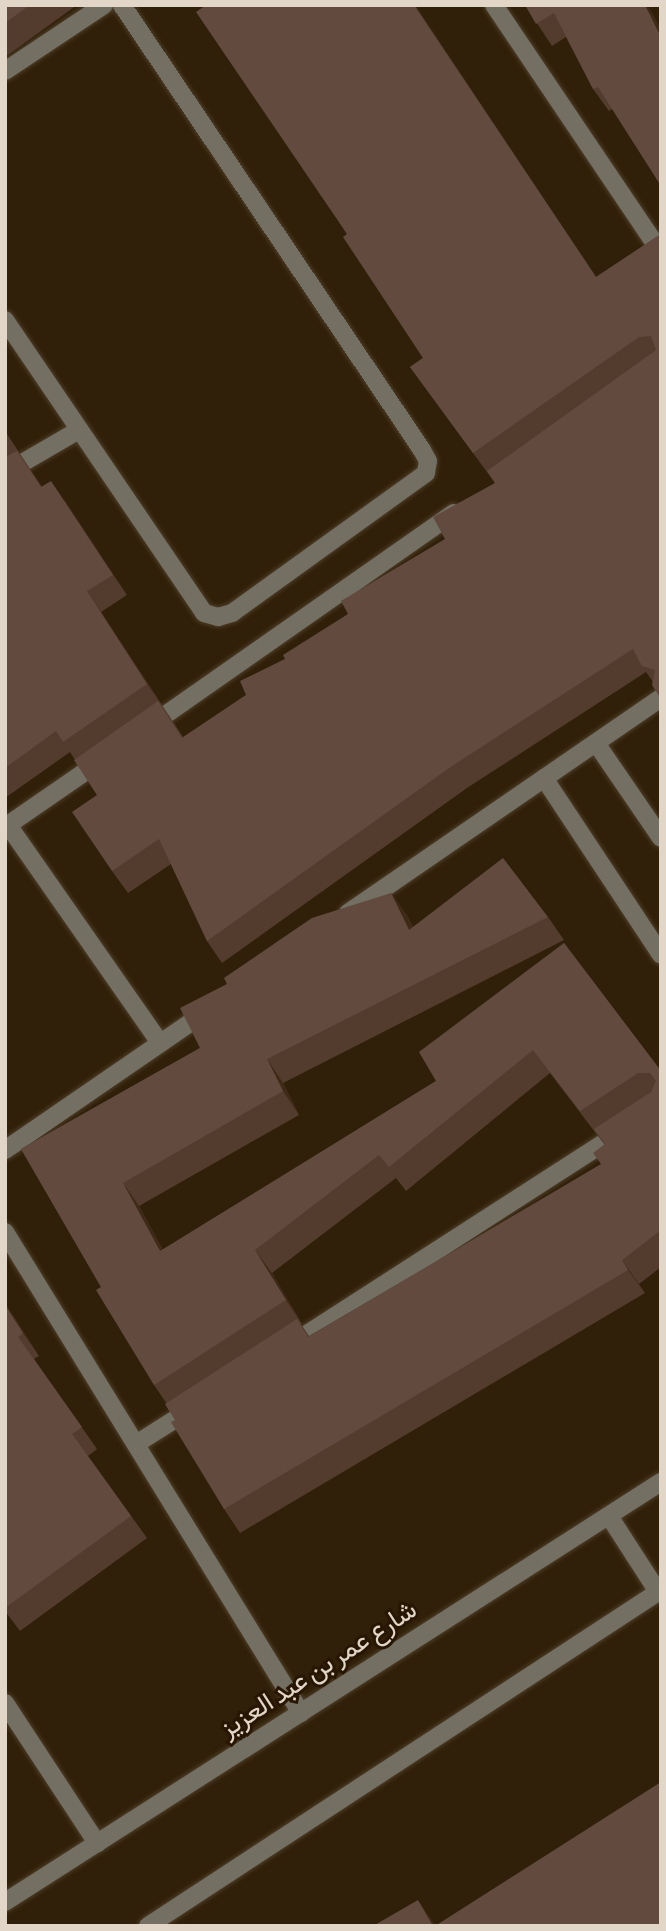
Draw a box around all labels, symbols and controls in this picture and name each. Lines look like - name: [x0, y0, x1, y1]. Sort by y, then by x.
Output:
- street label: شارع عمر بن عبد العزيز: [215, 1595, 423, 1745]

